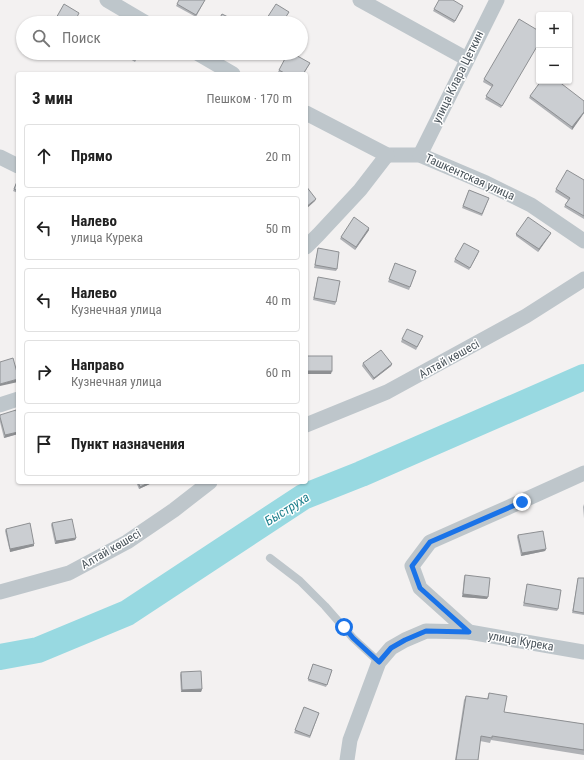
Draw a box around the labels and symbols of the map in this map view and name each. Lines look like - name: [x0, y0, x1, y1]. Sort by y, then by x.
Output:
- street label: улица Клара Цеткин: [430, 28, 486, 126]
- street label: Ташкентская улица: [423, 151, 517, 203]
- street label: Алтай көшесі: [416, 337, 482, 381]
- water label: Быструха: [262, 489, 312, 529]
- route end: [513, 493, 531, 511]
- street label: Алтай көшесі: [79, 526, 143, 572]
- route start: [335, 618, 353, 636]
- street label: улица Курека: [487, 628, 555, 654]

